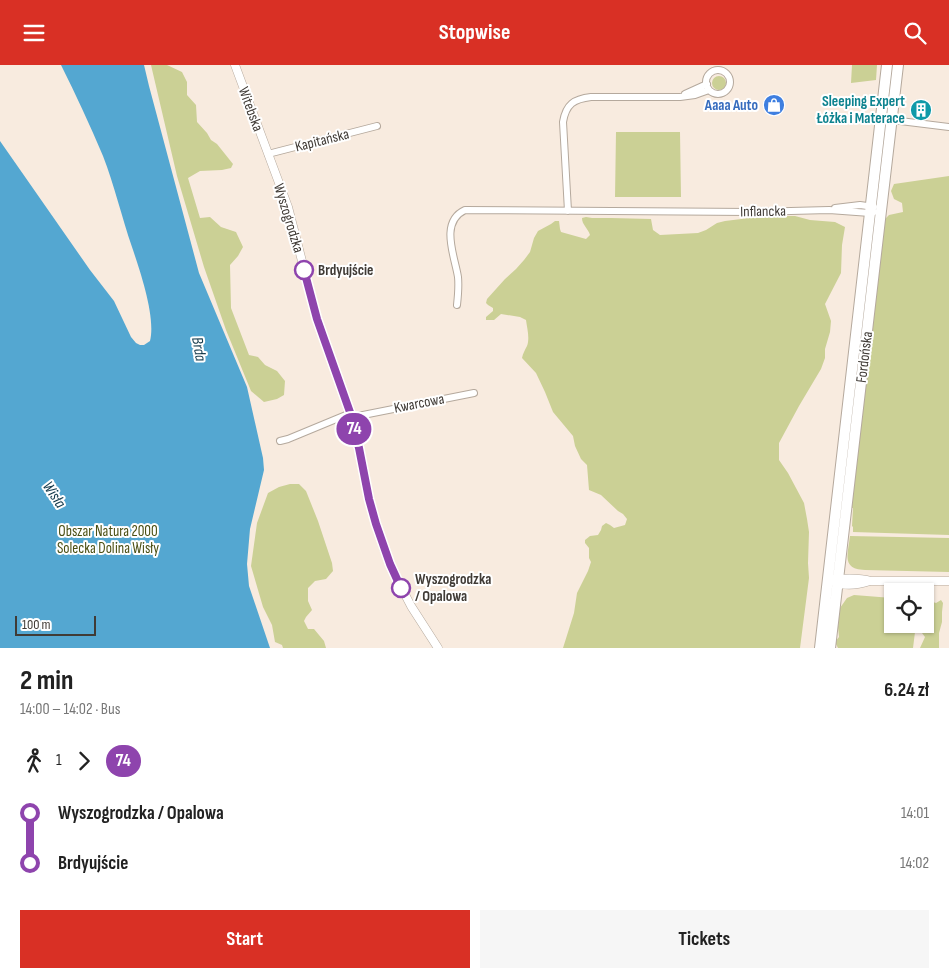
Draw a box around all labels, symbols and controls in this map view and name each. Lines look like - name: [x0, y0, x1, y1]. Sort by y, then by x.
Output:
- icon: menu: [20, 19, 48, 47]
- text: Stopwise: [439, 19, 510, 46]
- icon: search: [901, 19, 929, 47]
- street label: Witebska: [234, 84, 267, 134]
- place label: Sleeping Expert Łóżka i Materace: [816, 92, 905, 128]
- shop icon: Aaaa Auto: [762, 93, 786, 117]
- place label: Aaaa Auto: [704, 96, 758, 115]
- building icon: Sleeping Expert Łóżka i Materace: [909, 98, 933, 122]
- street label: Kapitańska: [293, 125, 351, 156]
- street label: Wyszogrodzka: [269, 181, 308, 255]
- street label: Inflancka: [740, 202, 786, 221]
- marker: Brdyujście: [294, 260, 314, 280]
- place label: Brdyujście: [318, 261, 374, 280]
- street label: Fordońska: [852, 330, 877, 384]
- water label: Brda: [187, 336, 210, 363]
- street label: Kwarcowa: [392, 389, 446, 418]
- line badge: 74: [332, 413, 376, 445]
- text: 74: [346, 418, 362, 439]
- water label: Wisła: [38, 478, 70, 512]
- park label: Obszar Natura 2000 Solecka Dolina Wisły: [57, 522, 159, 558]
- place label: Wyszogrodzka / Opalowa: [415, 570, 491, 606]
- marker: Wyszogrodzka / Opalowa: [391, 578, 411, 598]
- map controls: [884, 583, 934, 633]
- button: locate: [884, 583, 934, 633]
- scale bar: [15, 613, 96, 636]
- text: 100 m: [22, 616, 51, 633]
- text: 2 min: [20, 664, 73, 697]
- text: 6.24 zł: [884, 679, 929, 702]
- text: 14:00 – 14:02 · Bus: [20, 700, 120, 719]
- icon: walk: [20, 747, 48, 775]
- icon: forward: [70, 747, 98, 775]
- text: 74: [116, 750, 131, 771]
- text: 1: [56, 751, 62, 770]
- text: Wyszogrodzka / Opalowa: [58, 802, 224, 825]
- text: 14:01: [901, 804, 929, 823]
- text: Brdyujście: [58, 852, 128, 875]
- text: 14:02: [900, 854, 929, 873]
- button: Start: [20, 910, 470, 968]
- button: Tickets: [480, 910, 929, 968]

